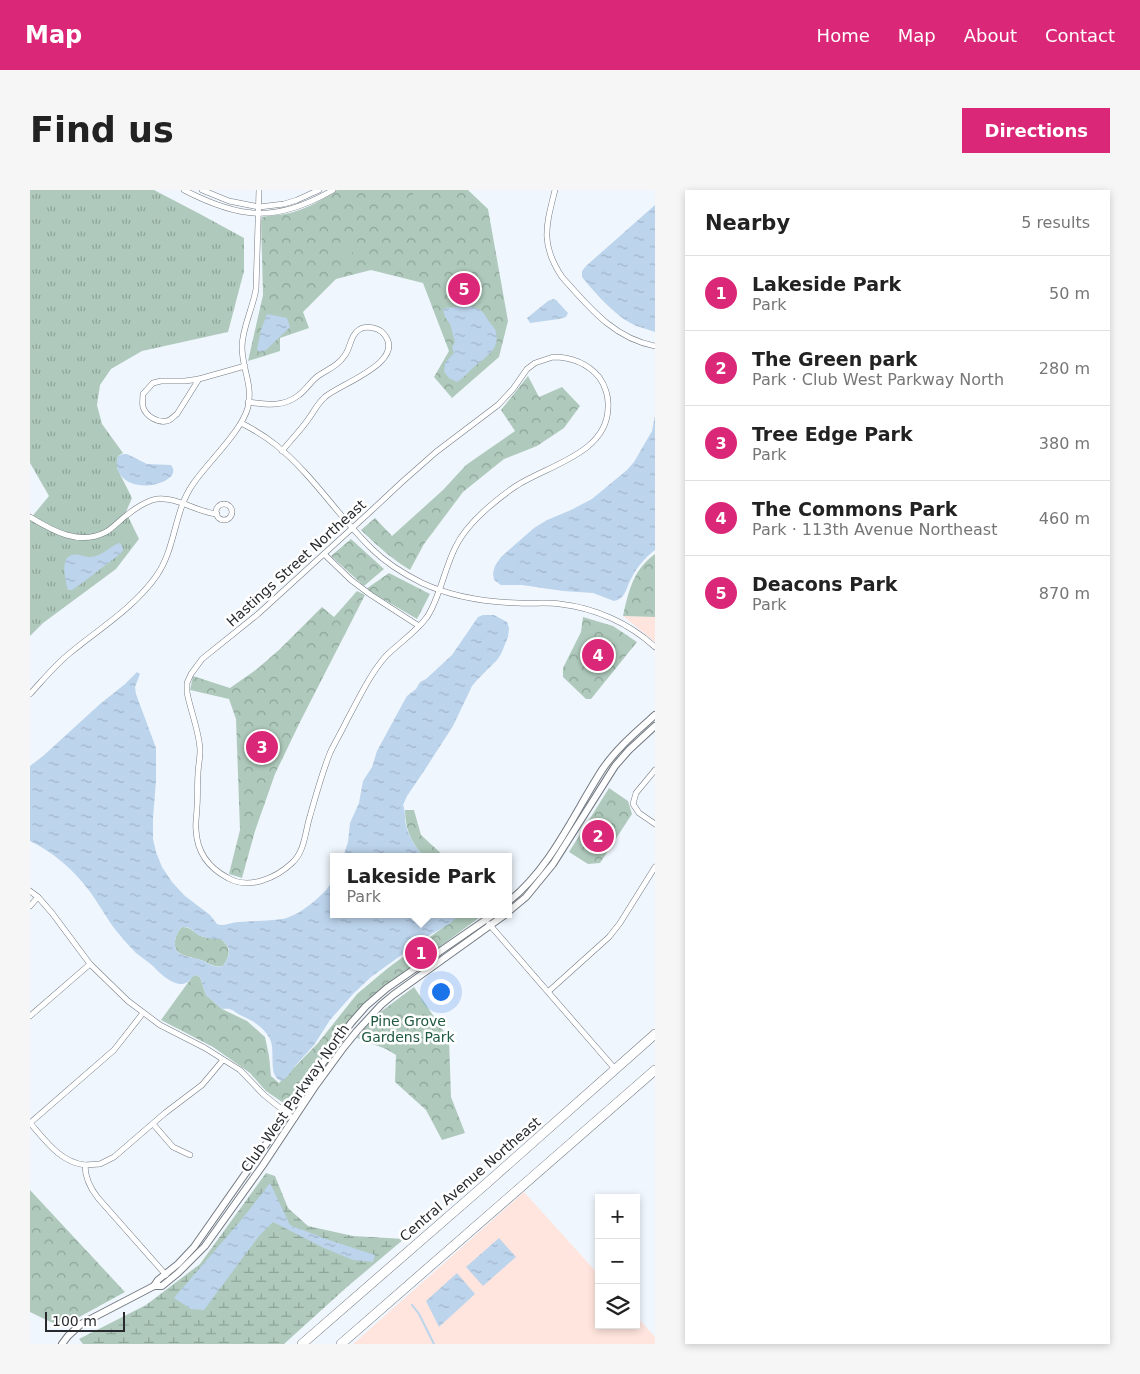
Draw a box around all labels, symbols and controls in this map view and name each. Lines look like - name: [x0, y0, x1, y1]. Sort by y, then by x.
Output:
- text: Map: [25, 21, 82, 49]
- text: Home: [817, 25, 870, 46]
- text: Map: [898, 25, 936, 46]
- text: About: [964, 25, 1017, 46]
- text: Contact: [1045, 25, 1115, 46]
- button: Directions: [962, 108, 1110, 153]
- text: Find us: [30, 110, 174, 150]
- text: Nearby: [705, 211, 790, 235]
- text: 5 results: [1021, 213, 1090, 232]
- pin: 5: [448, 270, 480, 308]
- text: Lakeside Park: [752, 273, 901, 295]
- text: 1: [715, 284, 727, 303]
- text: 50 m: [1049, 284, 1090, 303]
- text: Park: [752, 295, 787, 314]
- text: The Green park: [752, 348, 917, 370]
- text: 2: [715, 359, 727, 378]
- text: 280 m: [1039, 359, 1090, 378]
- text: Park · Club West Parkway North: [752, 370, 1004, 389]
- text: Tree Edge Park: [752, 423, 913, 445]
- text: 3: [715, 434, 727, 453]
- text: 380 m: [1039, 434, 1090, 453]
- text: Park: [752, 445, 787, 464]
- street label: Hastings Street Northeast: [223, 496, 369, 630]
- text: The Commons Park: [752, 498, 957, 520]
- text: 4: [715, 509, 727, 528]
- text: 460 m: [1039, 509, 1090, 528]
- text: Park · 113th Avenue Northeast: [752, 520, 997, 539]
- text: Deacons Park: [752, 573, 898, 595]
- text: 5: [715, 584, 727, 603]
- text: 870 m: [1039, 584, 1090, 603]
- text: Park: [752, 595, 787, 614]
- pin: 4: [582, 636, 614, 674]
- pin: 3: [246, 728, 278, 766]
- pin: 2: [582, 817, 614, 855]
- popup: [330, 853, 512, 918]
- text: Lakeside Park: [346, 865, 496, 887]
- text: Park: [346, 887, 381, 906]
- pin: 1: [405, 934, 437, 972]
- your location: [428, 979, 454, 1005]
- park label: Pine Grove Gardens Park: [361, 1013, 456, 1045]
- street label: Club West Parkway North: [238, 1021, 352, 1175]
- street label: Central Avenue Northeast: [396, 1113, 544, 1244]
- map controls: [595, 1194, 640, 1329]
- button: +: [595, 1194, 640, 1239]
- button: −: [595, 1239, 640, 1284]
- button: layers: [595, 1284, 640, 1329]
- scale bar: [45, 1309, 125, 1332]
- text: 100 m: [52, 1313, 97, 1329]

